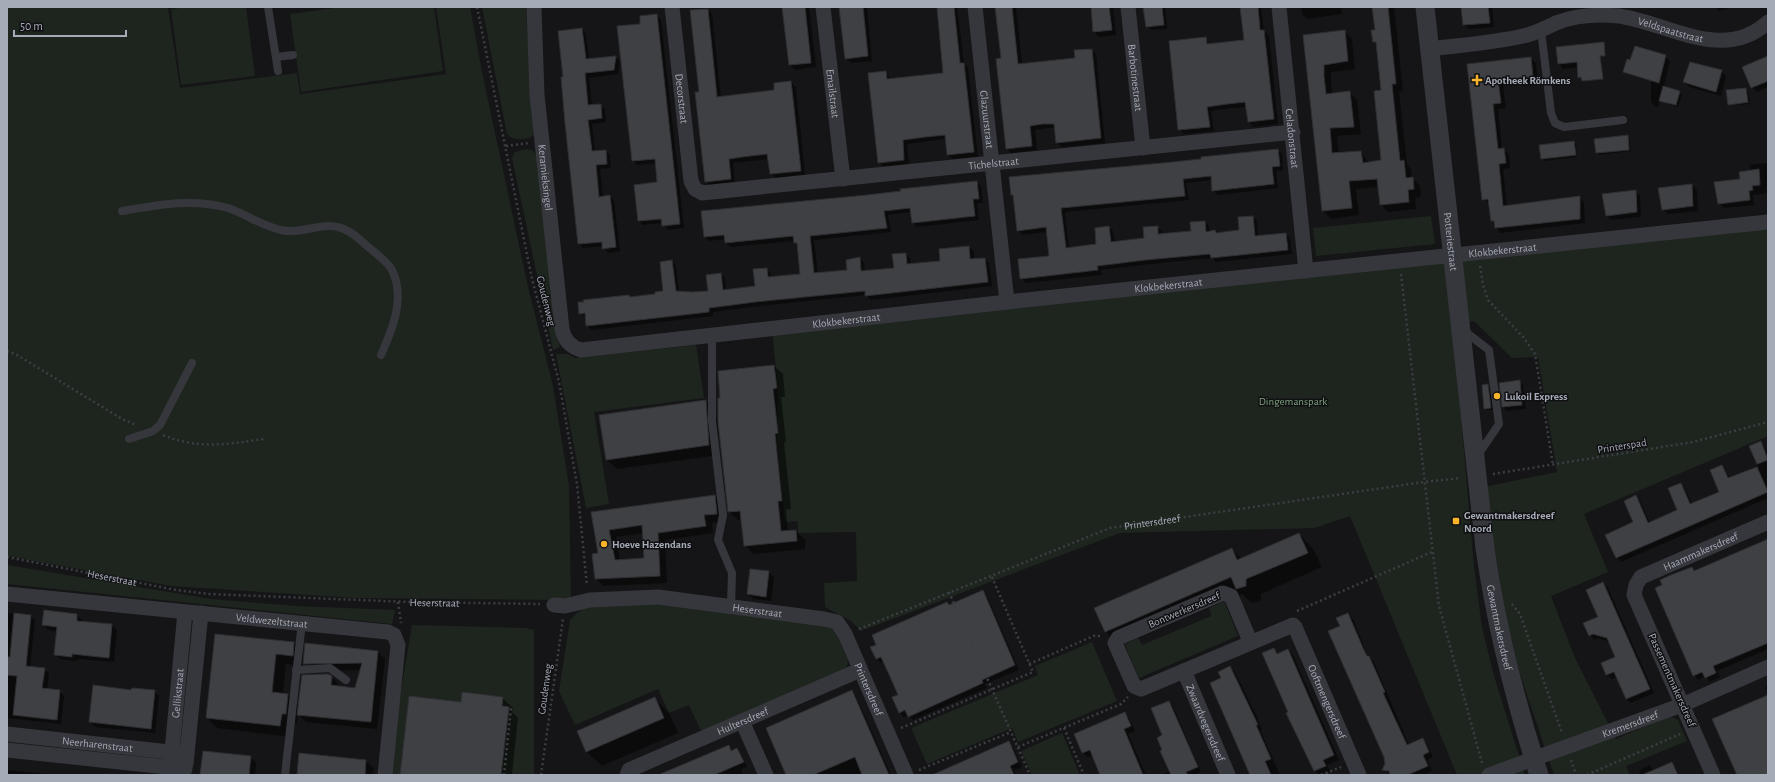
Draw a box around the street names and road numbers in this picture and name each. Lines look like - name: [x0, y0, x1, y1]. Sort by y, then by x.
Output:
- street label: Veldspaatstraat: [1637, 15, 1705, 44]
- street label: Barbotinestraat: [1126, 44, 1145, 112]
- street label: Emailstraat: [825, 68, 841, 119]
- street label: Decorstraat: [674, 73, 690, 124]
- street label: Glazuurstraat: [979, 90, 996, 149]
- street label: Celadonstraat: [1284, 108, 1301, 169]
- street label: Keramieksingel: [537, 144, 555, 211]
- street label: Tichelstraat: [968, 155, 1020, 171]
- street label: Potteriestraat: [1442, 212, 1460, 272]
- street label: Klokbekerstraat: [1468, 241, 1537, 259]
- street label: Goudenweg: [534, 275, 558, 328]
- street label: Klokbekerstraat: [1134, 276, 1203, 294]
- street label: Klokbekerstraat: [812, 311, 881, 329]
- street label: Printerspad: [1597, 437, 1648, 455]
- street label: Printersdreef: [1123, 512, 1181, 531]
- street label: Haammakersdreef: [1661, 530, 1740, 572]
- street label: Heserstraat: [86, 567, 138, 588]
- street label: Gewantmakersdreef: [1485, 584, 1514, 672]
- street label: Bontwerkersdreef: [1147, 590, 1222, 630]
- street label: Heserstraat: [409, 596, 460, 608]
- street label: Heserstraat: [732, 601, 783, 619]
- street label: Veldwezeltstraat: [235, 611, 309, 629]
- street label: Passementmakersdreef: [1646, 632, 1698, 729]
- street label: Printersdreef: [853, 661, 885, 718]
- street label: Goudenweg: [536, 662, 554, 715]
- street label: Ooftmengersdreef: [1306, 663, 1348, 741]
- street label: Gellikstraat: [170, 668, 185, 718]
- street label: Zwaardvegersdreef: [1185, 682, 1227, 763]
- street label: Hultersdreef: [715, 705, 770, 737]
- street label: Kremersdreef: [1600, 708, 1660, 739]
- street label: Neerharenstraat: [62, 735, 134, 753]

